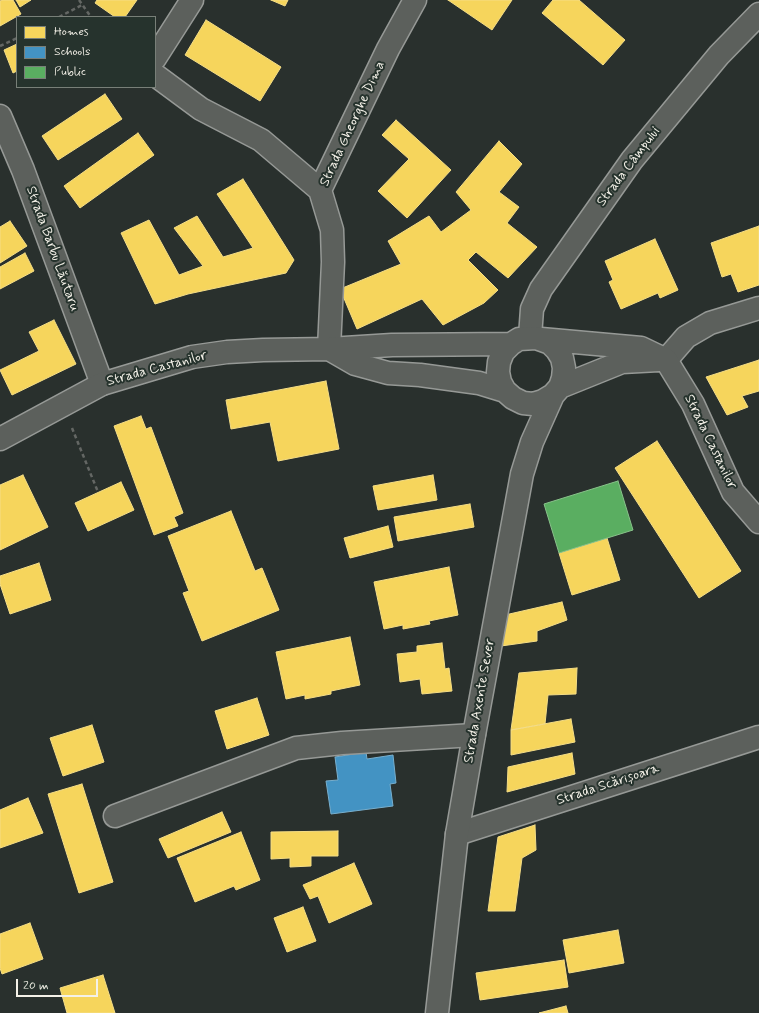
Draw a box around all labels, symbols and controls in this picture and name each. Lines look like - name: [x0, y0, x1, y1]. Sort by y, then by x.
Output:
- legend: [16, 16, 156, 88]
- text: Homes: [54, 24, 89, 40]
- text: Schools: [54, 44, 90, 60]
- street label: Strada Gheorghe Dima: [317, 59, 389, 189]
- text: Public: [54, 64, 86, 80]
- street label: Strada Câmpului: [594, 124, 664, 210]
- street label: Strada Barbu Lăutaru: [22, 184, 82, 314]
- street label: Strada Castanilor: [105, 348, 209, 390]
- street label: Strada Castanilor: [680, 392, 740, 492]
- street label: Strada Axente Sever: [461, 637, 499, 765]
- street label: Strada Scărișoara: [555, 761, 661, 809]
- scale bar: [18, 971, 100, 997]
- text: 20 m: [23, 978, 49, 994]

